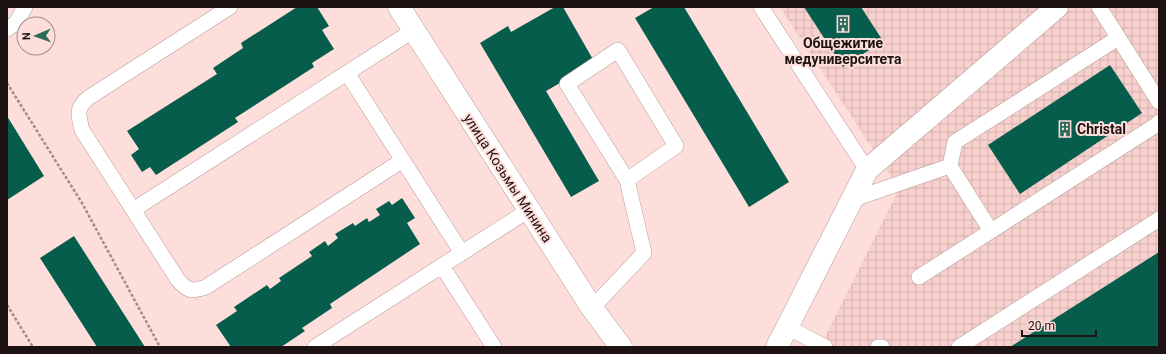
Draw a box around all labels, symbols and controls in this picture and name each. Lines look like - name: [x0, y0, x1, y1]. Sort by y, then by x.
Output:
- building icon: Общежитие медуниверситета: [834, 15, 852, 33]
- north arrow: [16, 16, 56, 56]
- text: N: [20, 32, 33, 40]
- place label: Общежитие медуниверситета: [784, 35, 902, 67]
- street label: улица Козьмы Минина: [460, 111, 556, 245]
- building icon: Christal: [1056, 120, 1074, 138]
- place label: Christal: [1077, 121, 1126, 137]
- scale bar: [1022, 312, 1096, 338]
- text: 20 m: [1028, 319, 1055, 333]

